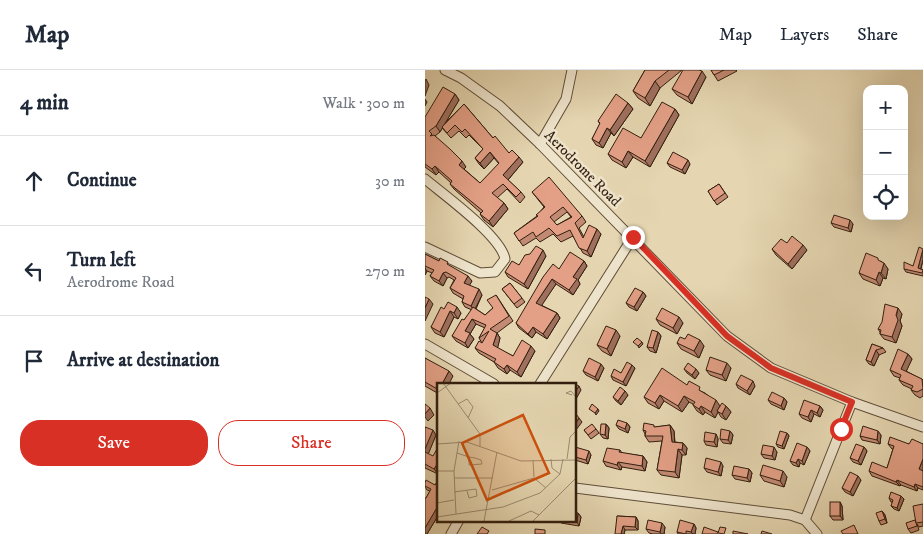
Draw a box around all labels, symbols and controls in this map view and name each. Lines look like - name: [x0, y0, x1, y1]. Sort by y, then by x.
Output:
- text: Map: [25, 20, 69, 50]
- text: Map: [719, 24, 752, 46]
- text: Layers: [780, 24, 829, 46]
- text: Share: [857, 24, 898, 46]
- map controls: [863, 85, 908, 220]
- button: +: [863, 85, 908, 130]
- text: 4 min: [20, 90, 69, 116]
- text: Walk · 300 m: [322, 93, 405, 113]
- street label: Aerodrome Road: [540, 126, 625, 211]
- button: −: [863, 130, 908, 175]
- icon: ahead: [20, 167, 48, 195]
- text: Continue: [67, 169, 137, 192]
- text: 30 m: [375, 171, 405, 191]
- button: locate: [863, 175, 908, 220]
- route end: [622, 226, 645, 249]
- text: Turn left: [67, 249, 136, 272]
- icon: left: [20, 257, 48, 285]
- text: 270 m: [365, 261, 405, 281]
- text: Aerodrome Road: [67, 272, 174, 292]
- icon: arrive: [20, 347, 48, 375]
- text: Arrive at destination: [67, 349, 219, 372]
- inset map: [437, 383, 576, 522]
- route start: [830, 418, 853, 441]
- button: Save: [20, 420, 208, 466]
- button: Share: [218, 420, 405, 466]

